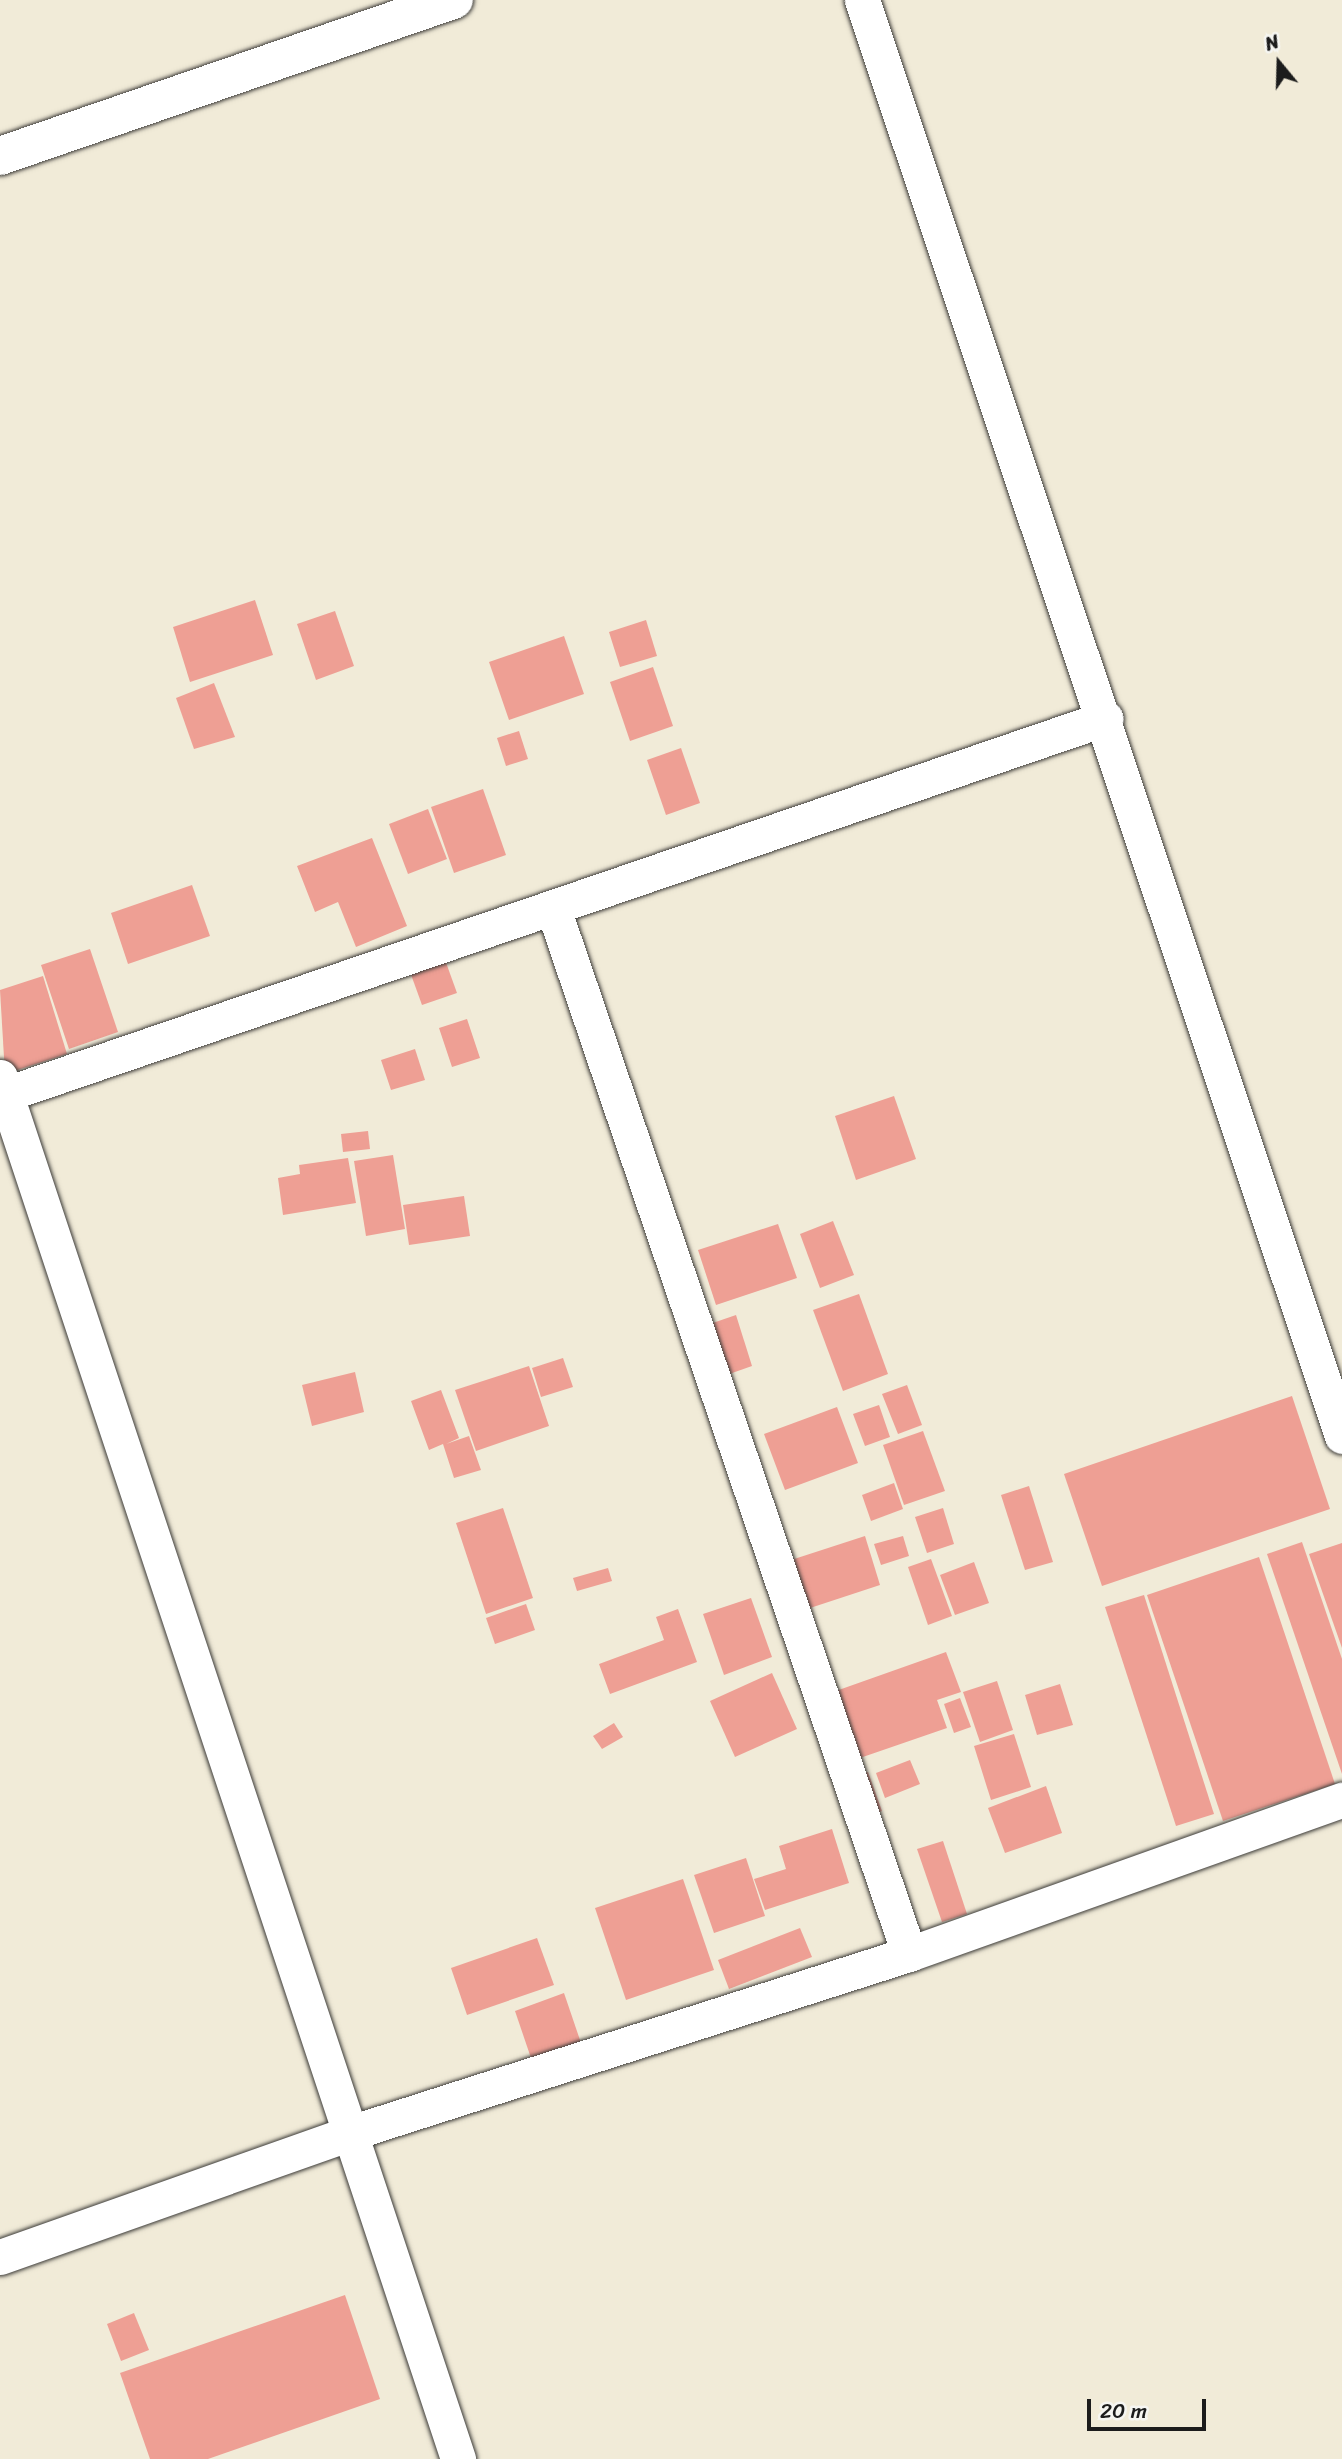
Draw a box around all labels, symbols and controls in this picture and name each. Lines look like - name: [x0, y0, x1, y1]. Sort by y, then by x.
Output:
- text: N: [1260, 25, 1284, 60]
- north arrow: [1244, 28, 1314, 98]
- scale bar: [1090, 2386, 1209, 2430]
- text: 20 m: [1100, 2392, 1147, 2430]

